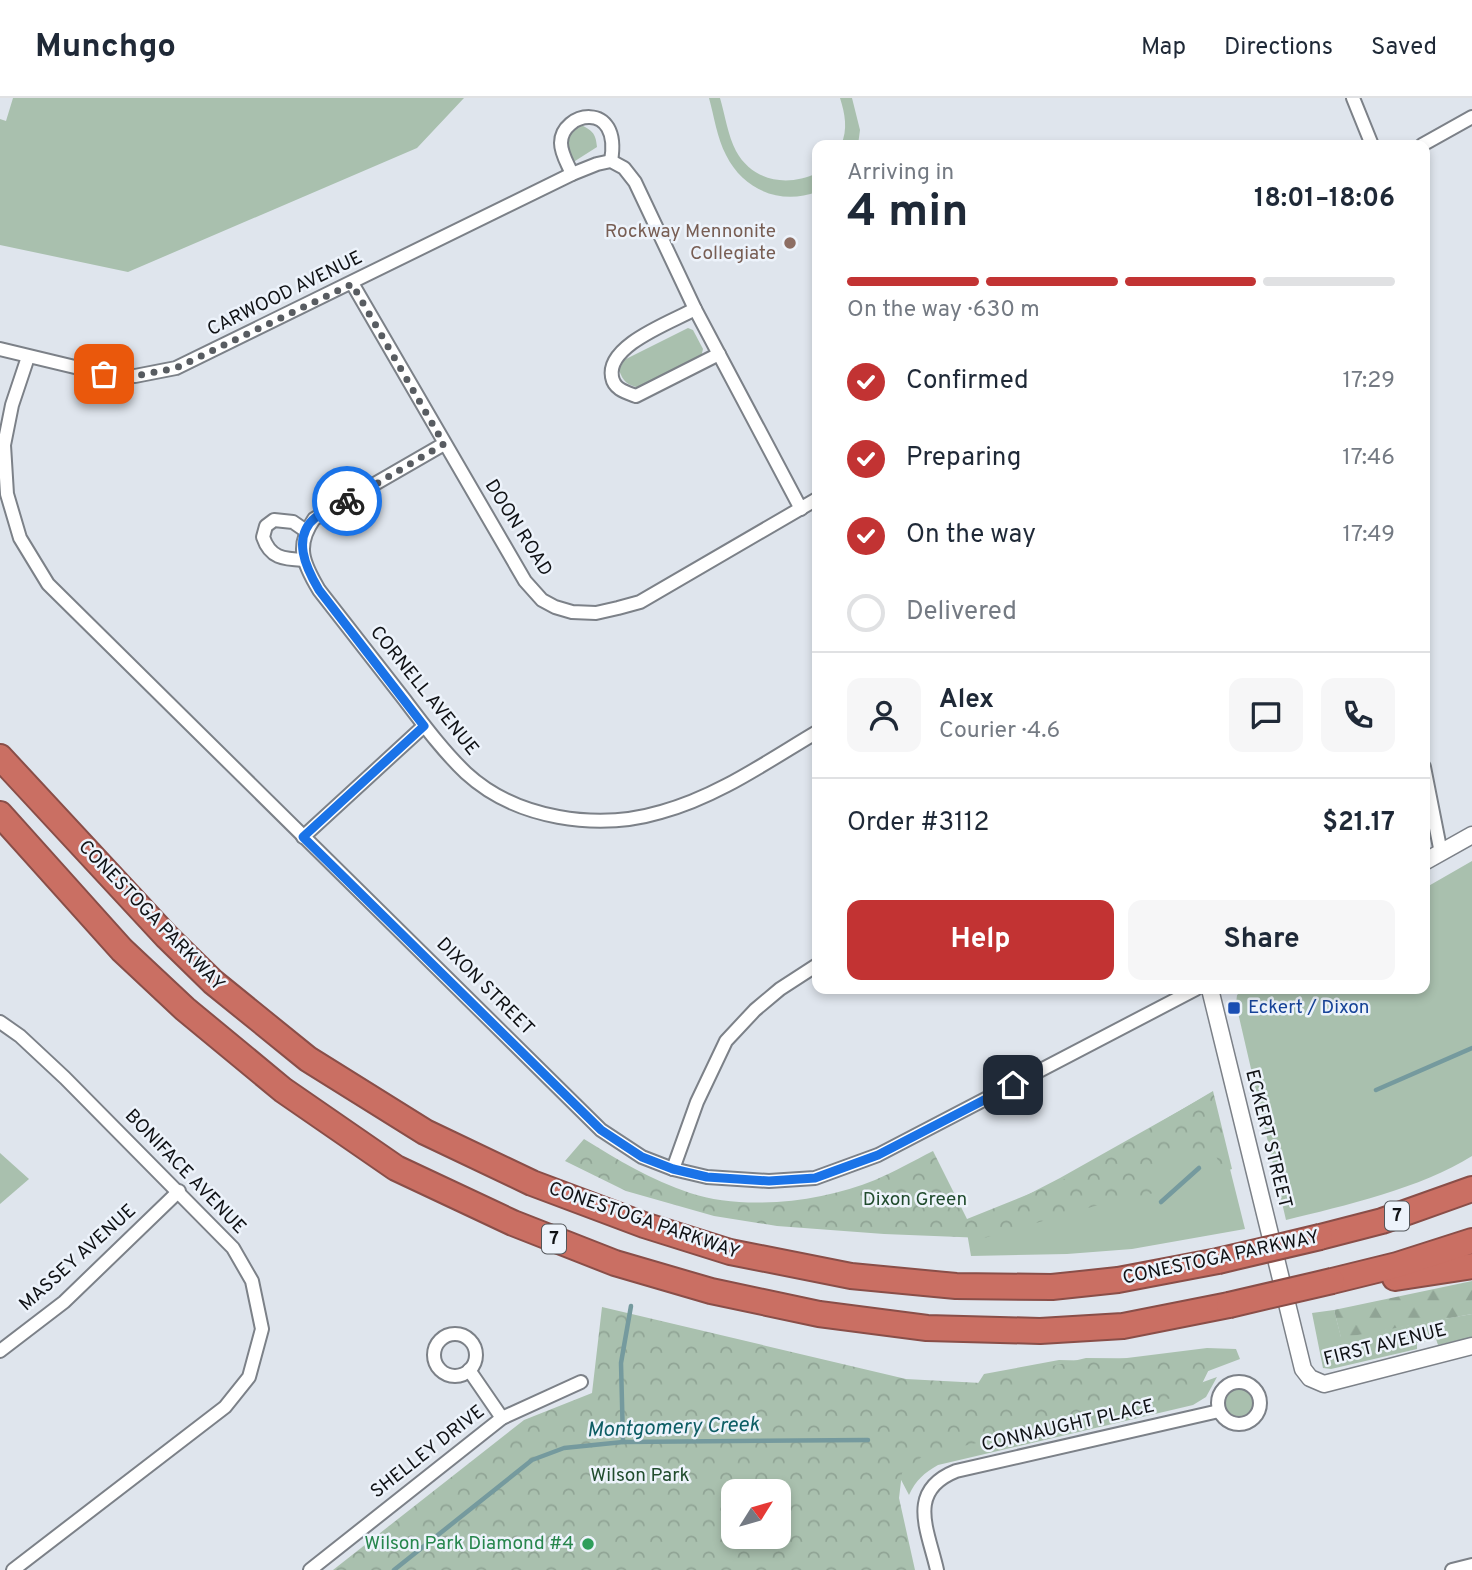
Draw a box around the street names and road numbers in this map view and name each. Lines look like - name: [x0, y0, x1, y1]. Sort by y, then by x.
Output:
- street label: CARWOOD AVENUE: [204, 246, 366, 342]
- street label: DOON ROAD: [479, 475, 557, 581]
- street label: CORNELL AVENUE: [364, 621, 484, 761]
- street label: CONESTOGA PARKWAY: [73, 835, 229, 997]
- street label: DIXON STREET: [431, 933, 539, 1041]
- street label: ECKERT STREET: [1239, 1067, 1297, 1211]
- street label: BONIFACE AVENUE: [119, 1104, 251, 1240]
- street label: CONESTOGA PARKWAY: [545, 1177, 743, 1265]
- street label: MASSEY AVENUE: [15, 1199, 141, 1317]
- road number: 7: [1385, 1202, 1409, 1231]
- road number: 7: [542, 1224, 566, 1254]
- street label: CONESTOGA PARKWAY: [1120, 1225, 1322, 1291]
- street label: FIRST AVENUE: [1321, 1318, 1449, 1372]
- street label: CONNAUGHT PLACE: [979, 1394, 1157, 1458]
- street label: SHELLEY DRIVE: [366, 1400, 490, 1504]

